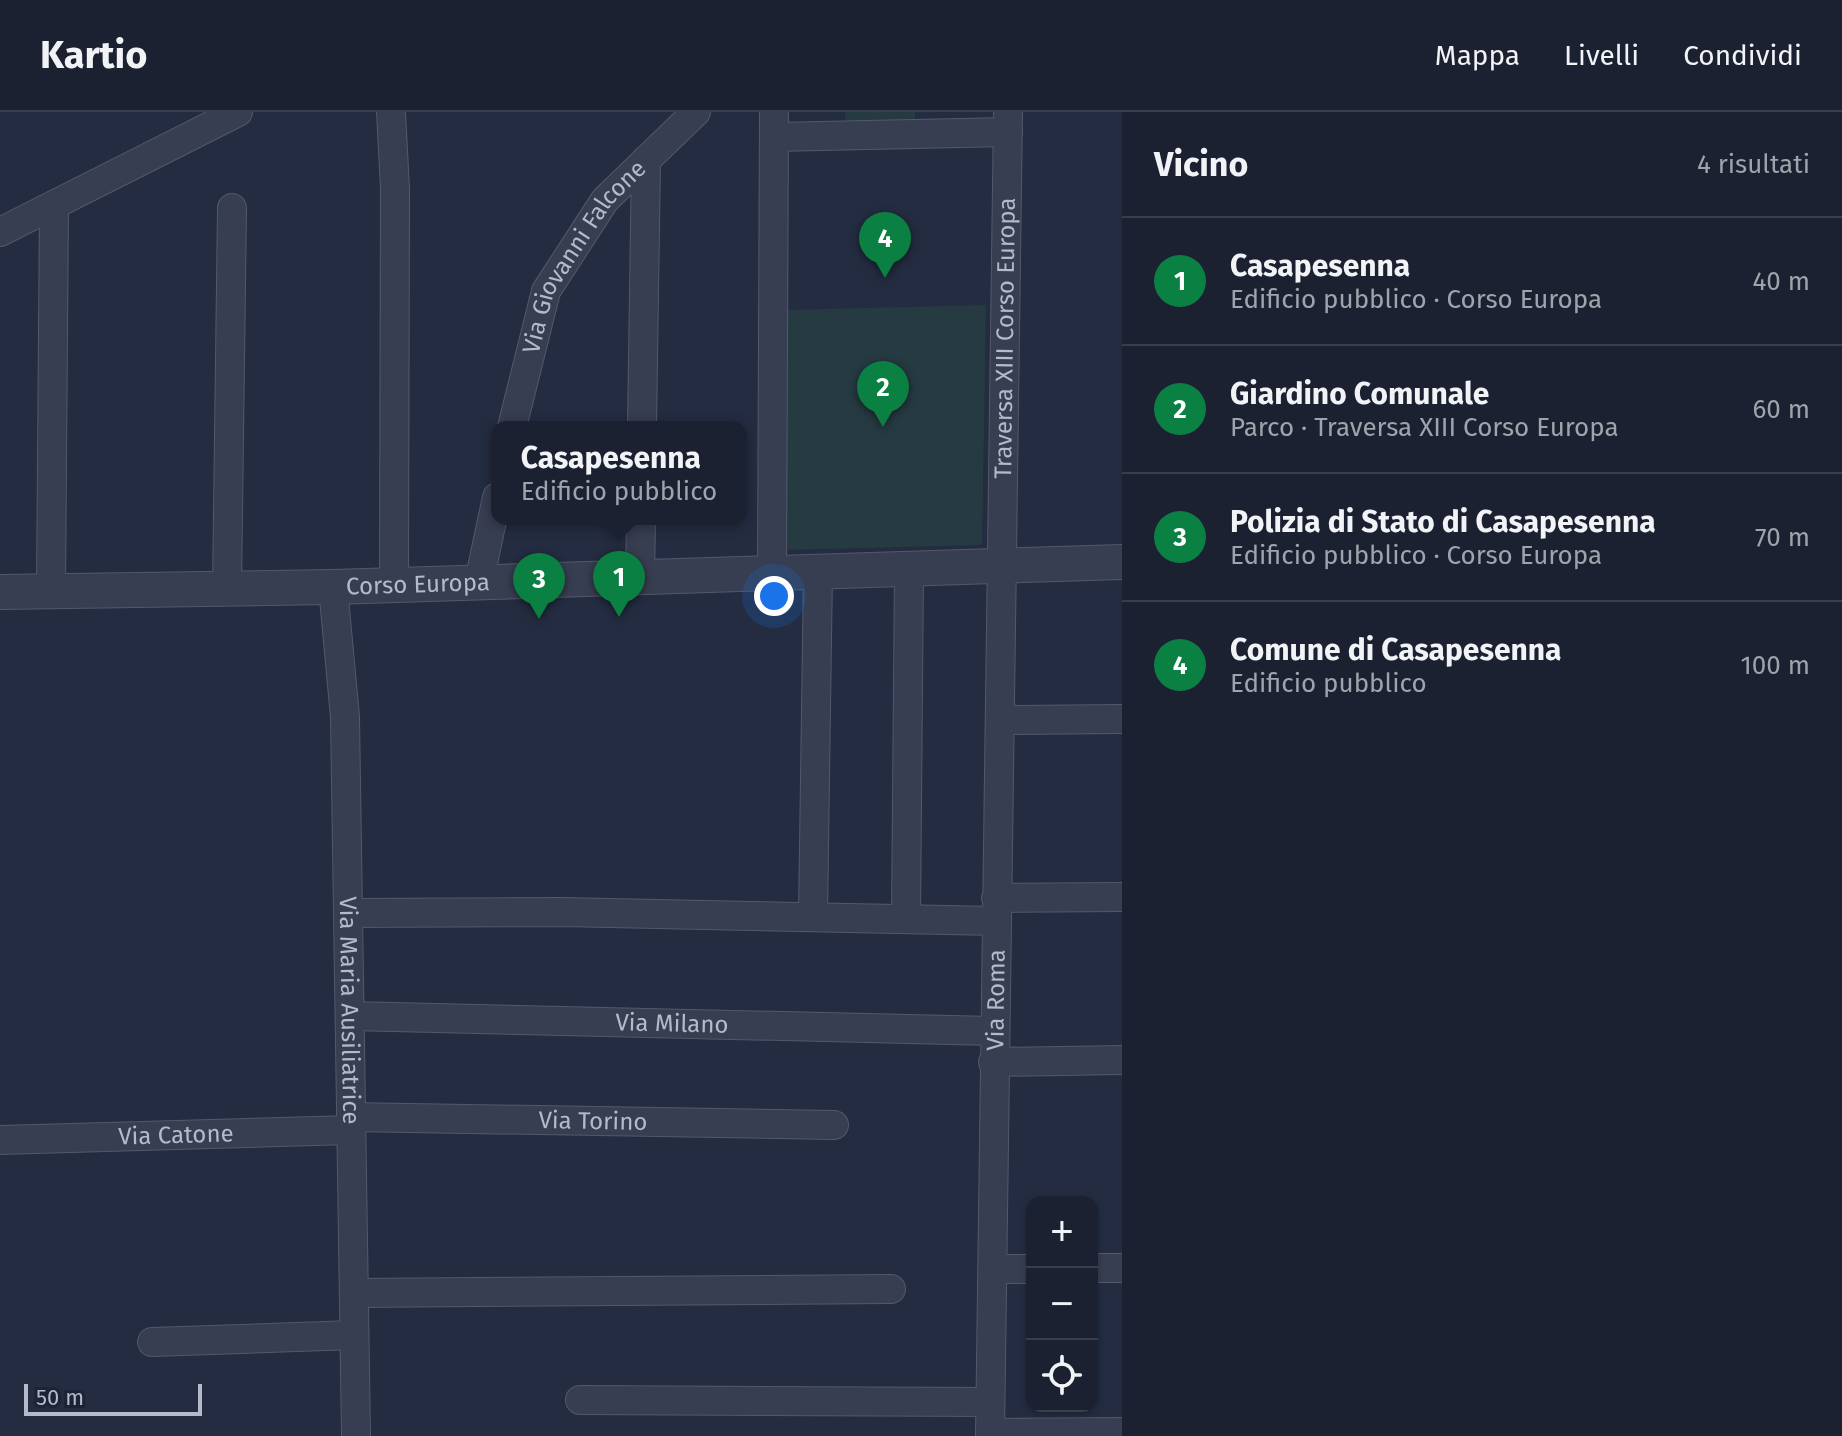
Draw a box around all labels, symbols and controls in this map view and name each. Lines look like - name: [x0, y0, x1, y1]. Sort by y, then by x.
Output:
- text: Kartio: [40, 32, 147, 78]
- text: Mappa: [1435, 39, 1520, 72]
- text: Livelli: [1564, 39, 1639, 72]
- text: Condividi: [1683, 39, 1802, 72]
- text: Vicino: [1154, 144, 1248, 185]
- text: 4 risultati: [1697, 149, 1810, 180]
- street label: Via Giovanni Falcone: [517, 154, 651, 356]
- street label: Traversa XIII Corso Europa: [989, 197, 1021, 479]
- pin: 4: [859, 212, 911, 278]
- text: Casapesenna: [1230, 248, 1410, 284]
- text: 1: [1174, 266, 1186, 297]
- text: 40 m: [1752, 266, 1810, 297]
- text: Edificio pubblico · Corso Europa: [1230, 284, 1602, 315]
- pin: 2: [857, 361, 909, 427]
- text: Giardino Comunale: [1230, 376, 1489, 412]
- text: 2: [1173, 394, 1187, 425]
- text: 60 m: [1752, 394, 1810, 425]
- text: Parco · Traversa XIII Corso Europa: [1230, 412, 1619, 443]
- popup: [491, 421, 747, 525]
- text: Casapesenna: [521, 440, 701, 476]
- text: Edificio pubblico: [521, 476, 717, 507]
- text: Polizia di Stato di Casapesenna: [1230, 504, 1656, 540]
- text: 3: [1173, 522, 1187, 553]
- text: 70 m: [1755, 522, 1810, 553]
- text: Edificio pubblico · Corso Europa: [1230, 540, 1602, 571]
- pin: 1: [593, 551, 645, 617]
- pin: 3: [513, 553, 565, 619]
- street label: Corso Europa: [346, 568, 490, 601]
- your location: [754, 576, 794, 616]
- text: Comune di Casapesenna: [1230, 632, 1562, 668]
- text: 4: [1173, 650, 1187, 681]
- text: 100 m: [1741, 650, 1810, 681]
- text: Edificio pubblico: [1230, 668, 1427, 699]
- street label: Via Maria Ausiliatrice: [334, 896, 365, 1125]
- street label: Via Roma: [981, 949, 1011, 1051]
- street label: Via Milano: [615, 1008, 729, 1039]
- street label: Via Torino: [538, 1106, 648, 1136]
- street label: Via Catone: [118, 1119, 234, 1151]
- map controls: [1026, 1196, 1098, 1412]
- button: +: [1026, 1196, 1098, 1268]
- button: −: [1026, 1268, 1098, 1340]
- button: locate: [1026, 1340, 1098, 1412]
- scale bar: [24, 1380, 202, 1416]
- text: 50 m: [36, 1384, 84, 1411]

